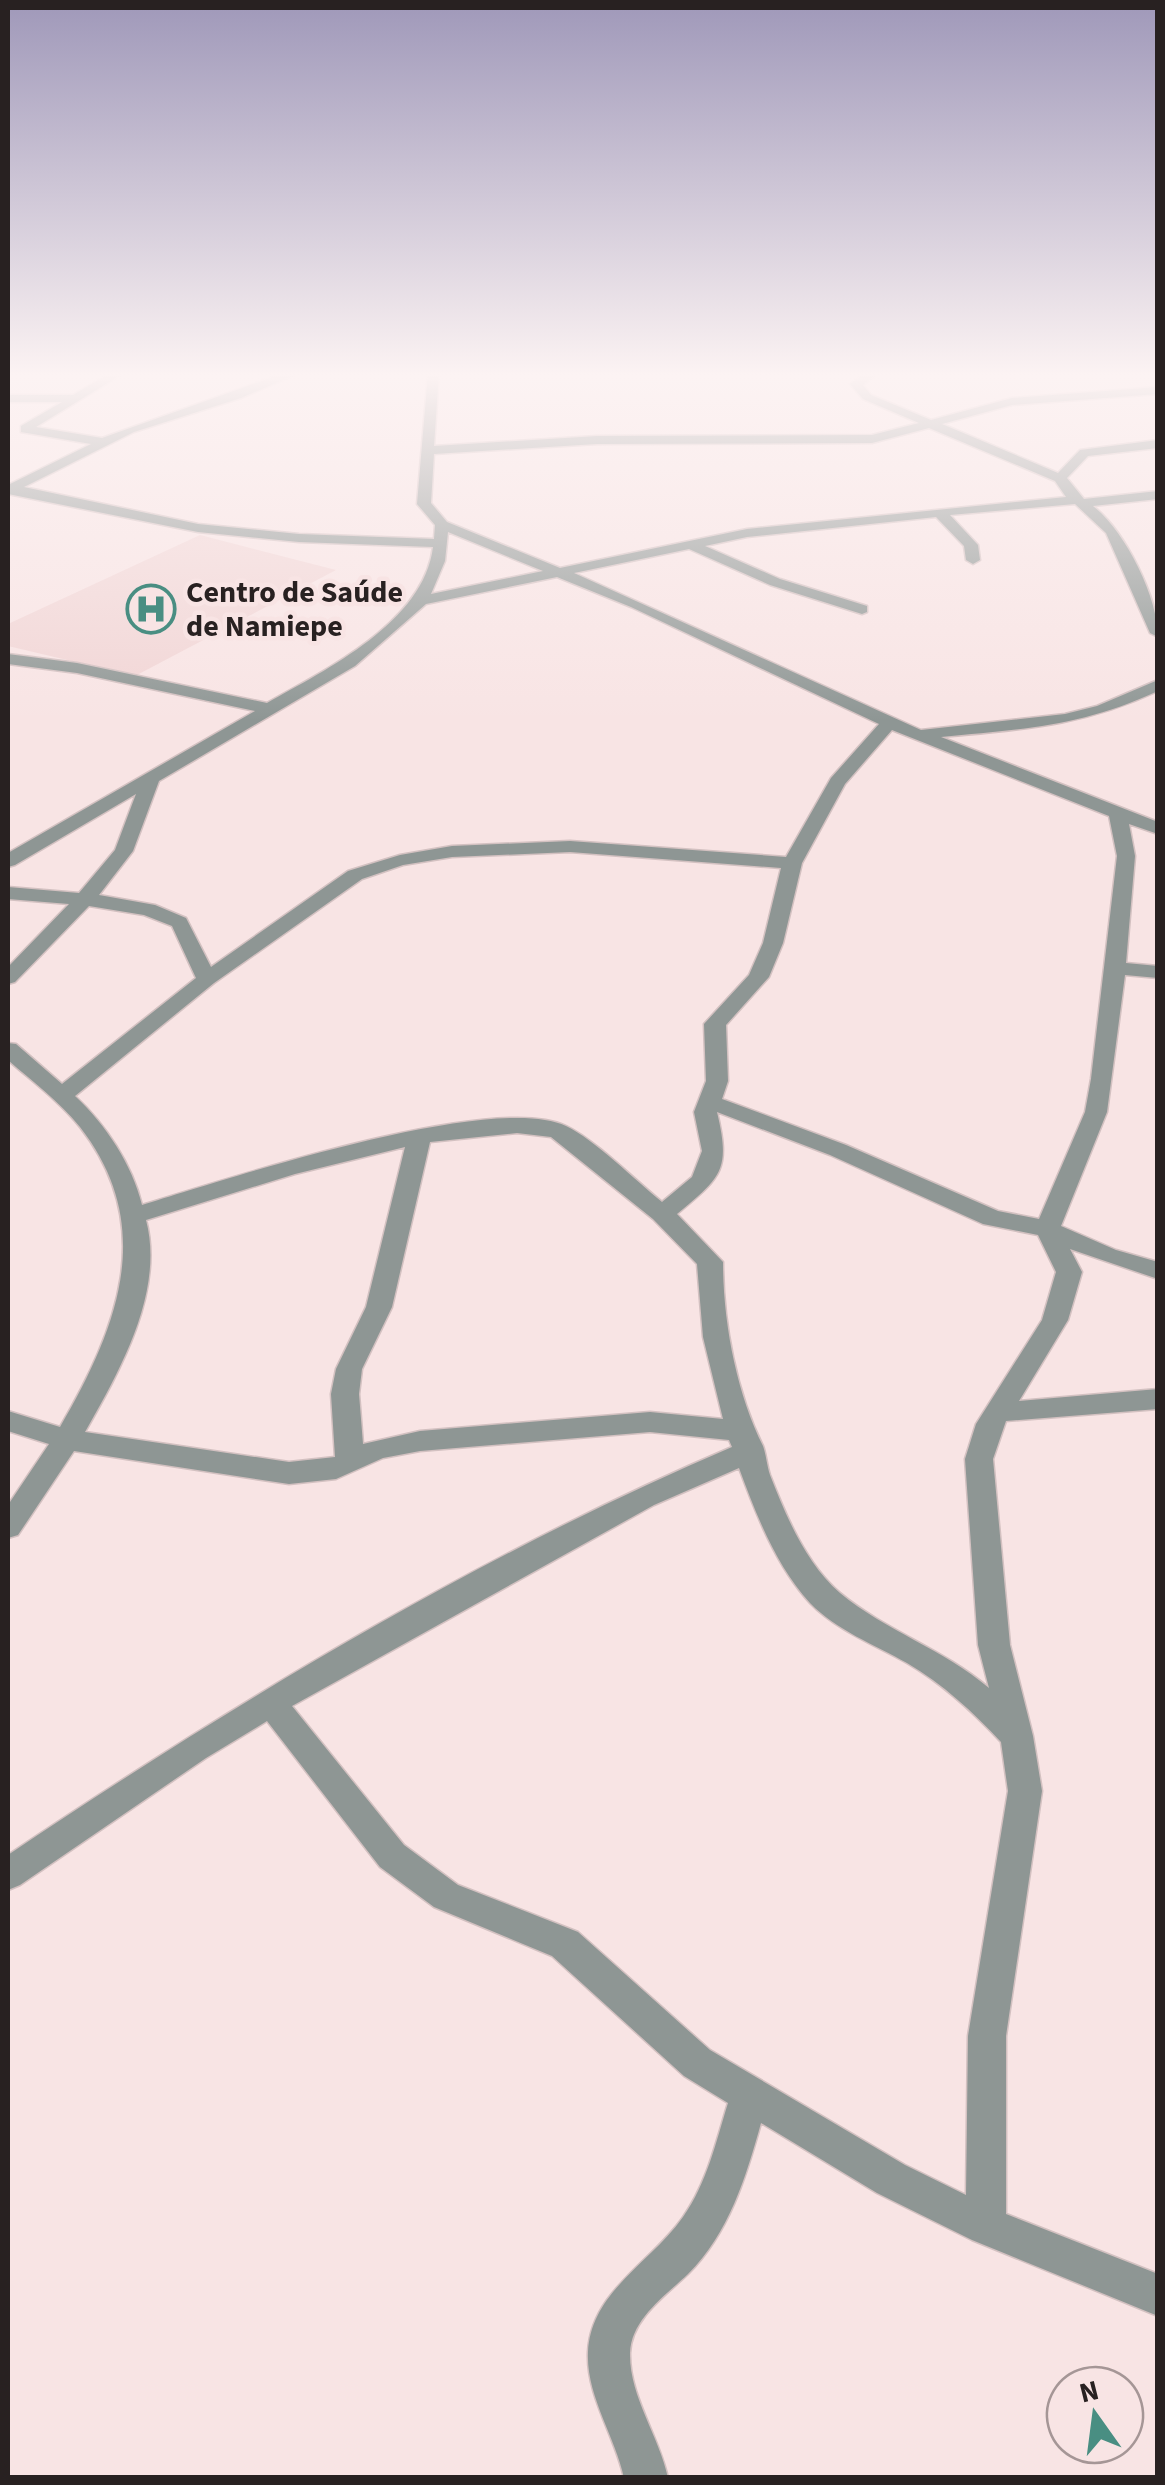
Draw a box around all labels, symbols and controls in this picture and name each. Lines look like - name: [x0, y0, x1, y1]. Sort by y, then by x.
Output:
- place label: Centro de Saúde de Namiepe: [186, 571, 403, 648]
- hospital icon: Centro de Saúde de Namiepe: [125, 583, 177, 635]
- north arrow: [1045, 2365, 1145, 2465]
- text: N: [1075, 2370, 1103, 2413]

